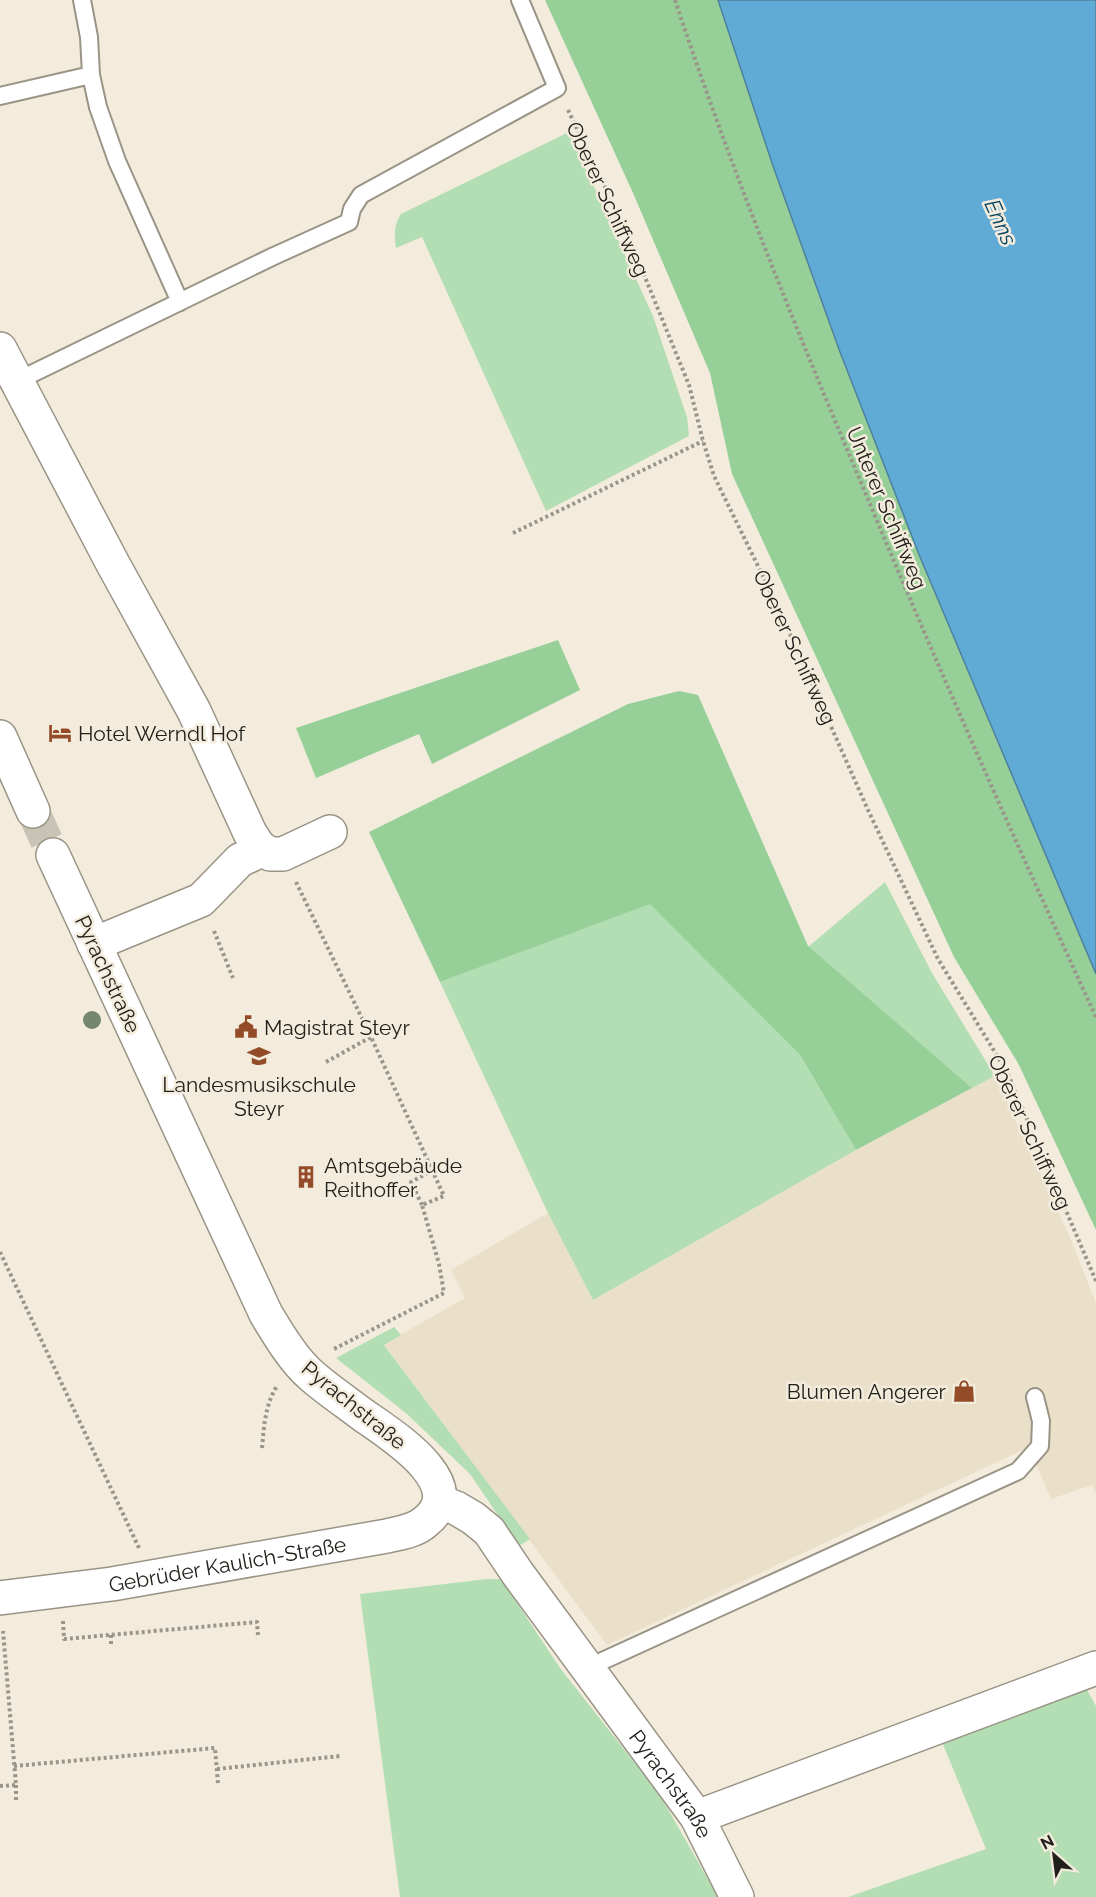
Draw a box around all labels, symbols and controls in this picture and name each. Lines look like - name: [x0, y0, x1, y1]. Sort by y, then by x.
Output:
- street label: Oberer Schiffweg: [561, 118, 655, 280]
- water label: Enns: [979, 195, 1023, 249]
- street label: Unterer Schiffweg: [842, 423, 932, 593]
- street label: Oberer Schiffweg: [748, 566, 842, 728]
- hotel icon: Hotel Werndl Hof: [47, 720, 73, 746]
- place label: Hotel Werndl Hof: [78, 721, 246, 746]
- street label: Pyrachstraße: [70, 911, 146, 1037]
- public building icon: Magistrat Steyr: [233, 1014, 259, 1040]
- place label: Magistrat Steyr: [264, 1015, 410, 1040]
- school or university icon: Landesmusikschule Steyr: [246, 1043, 272, 1069]
- street label: Oberer Schiffweg: [983, 1051, 1077, 1213]
- place label: Landesmusikschule Steyr: [162, 1072, 356, 1121]
- place label: Amtsgebäude Reithoffer: [324, 1153, 462, 1202]
- building icon: Amtsgebäude Reithoffer: [293, 1164, 319, 1190]
- street label: Pyrachstraße: [297, 1355, 411, 1455]
- shop icon: Blumen Angerer: [951, 1378, 977, 1404]
- place label: Blumen Angerer: [787, 1379, 947, 1404]
- street label: Gebrüder Kaulich-Straße: [107, 1531, 348, 1597]
- street label: Pyrachstraße: [624, 1725, 718, 1842]
- north arrow: [1024, 1825, 1084, 1885]
- text: N: [1037, 1831, 1057, 1853]

